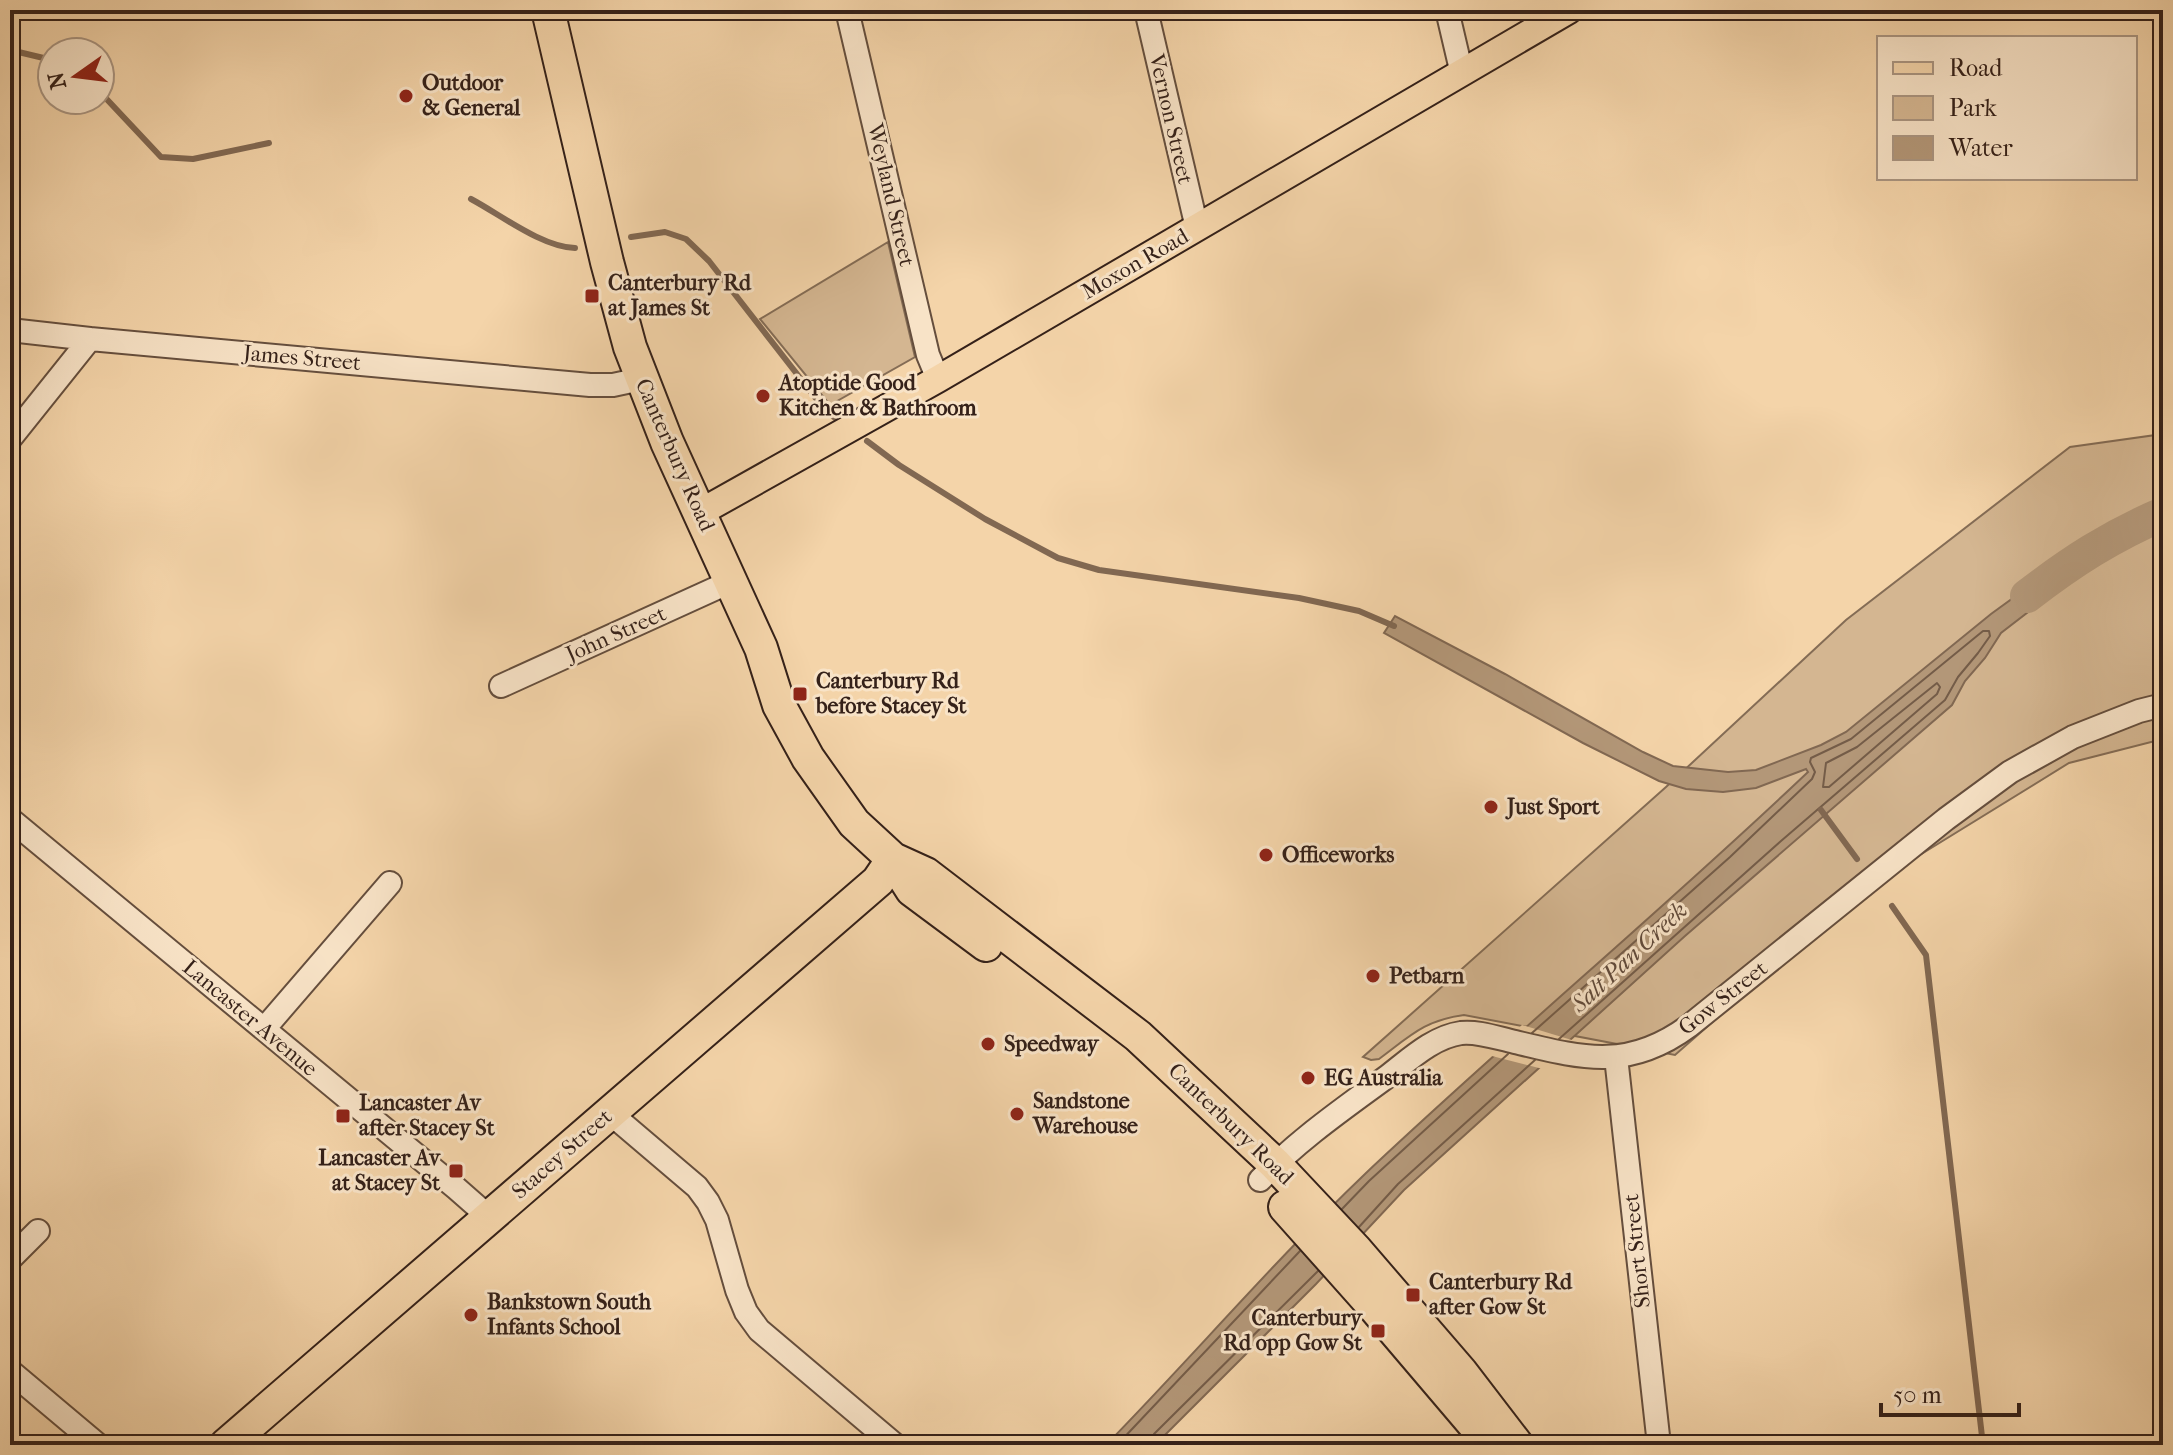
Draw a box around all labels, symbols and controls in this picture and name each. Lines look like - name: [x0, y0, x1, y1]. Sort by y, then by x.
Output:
- north arrow: [36, 36, 116, 116]
- legend: [1877, 36, 2137, 180]
- street label: Vernon Street: [1143, 51, 1199, 187]
- text: Road: [1949, 54, 2003, 82]
- text: N: [43, 69, 72, 92]
- place label: Outdoor & General: [422, 70, 521, 121]
- marker: Outdoor & General: [397, 87, 415, 105]
- text: Park: [1949, 94, 1997, 122]
- street label: Weyland Street: [862, 120, 920, 269]
- text: Water: [1948, 134, 2013, 162]
- street label: Moxon Road: [1077, 222, 1194, 305]
- place label: Canterbury Rd at James St: [608, 270, 752, 321]
- marker: Canterbury Rd at James St: [583, 287, 601, 305]
- street label: James Street: [240, 340, 362, 376]
- place label: Atoptide Good Kitchen & Bathroom: [777, 370, 977, 421]
- street label: Canterbury Road: [630, 375, 721, 536]
- marker: Atoptide Good Kitchen & Bathroom: [754, 387, 772, 405]
- street label: John Street: [560, 600, 670, 668]
- place label: Canterbury Rd before Stacey St: [815, 668, 968, 719]
- marker: Canterbury Rd before Stacey St: [791, 685, 809, 703]
- place label: Just Sport: [1505, 794, 1601, 820]
- marker: Just Sport: [1482, 798, 1500, 816]
- place label: Officeworks: [1282, 842, 1395, 868]
- marker: Officeworks: [1257, 846, 1275, 864]
- water label: Salt Pan Creek: [1564, 896, 1693, 1019]
- street label: Lancaster Avenue: [177, 954, 323, 1082]
- street label: Gow Street: [1673, 955, 1773, 1041]
- place label: Petbarn: [1389, 963, 1465, 989]
- marker: Petbarn: [1364, 967, 1382, 985]
- place label: Speedway: [1004, 1031, 1100, 1057]
- marker: Speedway: [979, 1035, 997, 1053]
- street label: Canterbury Road: [1163, 1058, 1300, 1191]
- place label: EG Australia: [1324, 1065, 1443, 1091]
- marker: EG Australia: [1299, 1069, 1317, 1087]
- place label: Sandstone Warehouse: [1032, 1088, 1138, 1139]
- place label: Lancaster Av after Stacey St: [359, 1090, 496, 1141]
- street label: Stacey Street: [507, 1103, 617, 1205]
- marker: Sandstone Warehouse: [1008, 1105, 1026, 1123]
- marker: Lancaster Av after Stacey St: [334, 1107, 352, 1125]
- place label: Lancaster Av at Stacey St: [318, 1145, 441, 1196]
- marker: Lancaster Av at Stacey St: [447, 1162, 465, 1180]
- street label: Short Street: [1618, 1192, 1656, 1309]
- place label: Canterbury Rd after Gow St: [1429, 1269, 1573, 1320]
- marker: Canterbury Rd after Gow St: [1404, 1286, 1422, 1304]
- place label: Bankstown South Infants School: [487, 1289, 652, 1340]
- place label: Canterbury Rd opp Gow St: [1223, 1305, 1363, 1356]
- marker: Bankstown South Infants School: [462, 1306, 480, 1324]
- marker: Canterbury Rd opp Gow St: [1369, 1322, 1387, 1340]
- scale bar: [1881, 1367, 2019, 1417]
- text: 50 m: [1893, 1381, 1942, 1409]

